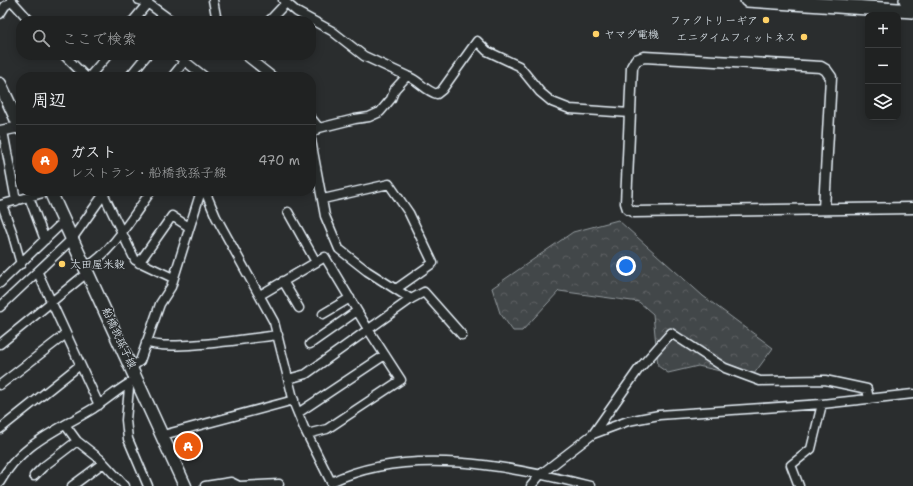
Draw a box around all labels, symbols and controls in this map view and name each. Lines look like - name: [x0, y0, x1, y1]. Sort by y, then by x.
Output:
- map controls: [865, 12, 901, 120]
- button: +: [865, 12, 901, 48]
- place label: ファクトリーギア: [670, 13, 758, 28]
- marker: ファクトリーギア: [761, 15, 771, 25]
- search box: [16, 16, 316, 60]
- icon: search: [30, 27, 52, 49]
- place label: ヤマダ電機: [604, 27, 659, 42]
- text: ここで検索: [62, 29, 137, 49]
- marker: ヤマダ電機: [591, 29, 601, 39]
- place label: エニタイムフィットネス: [676, 30, 796, 45]
- marker: エニタイムフィットネス: [799, 32, 809, 42]
- button: −: [865, 48, 901, 84]
- button: layers: [865, 84, 901, 120]
- text: 周辺: [32, 89, 66, 111]
- text: ガスト: [70, 142, 117, 162]
- text: A: [40, 152, 50, 169]
- text: 470 m: [258, 152, 300, 169]
- text: レストラン · 船橋我孫子線: [70, 164, 227, 181]
- your location: [616, 256, 636, 276]
- place label: 太田屋米穀: [70, 257, 125, 272]
- marker: 太田屋米穀: [57, 259, 67, 269]
- street label: 船橋我孫子線: [98, 305, 140, 371]
- pin: A: [175, 431, 201, 461]

